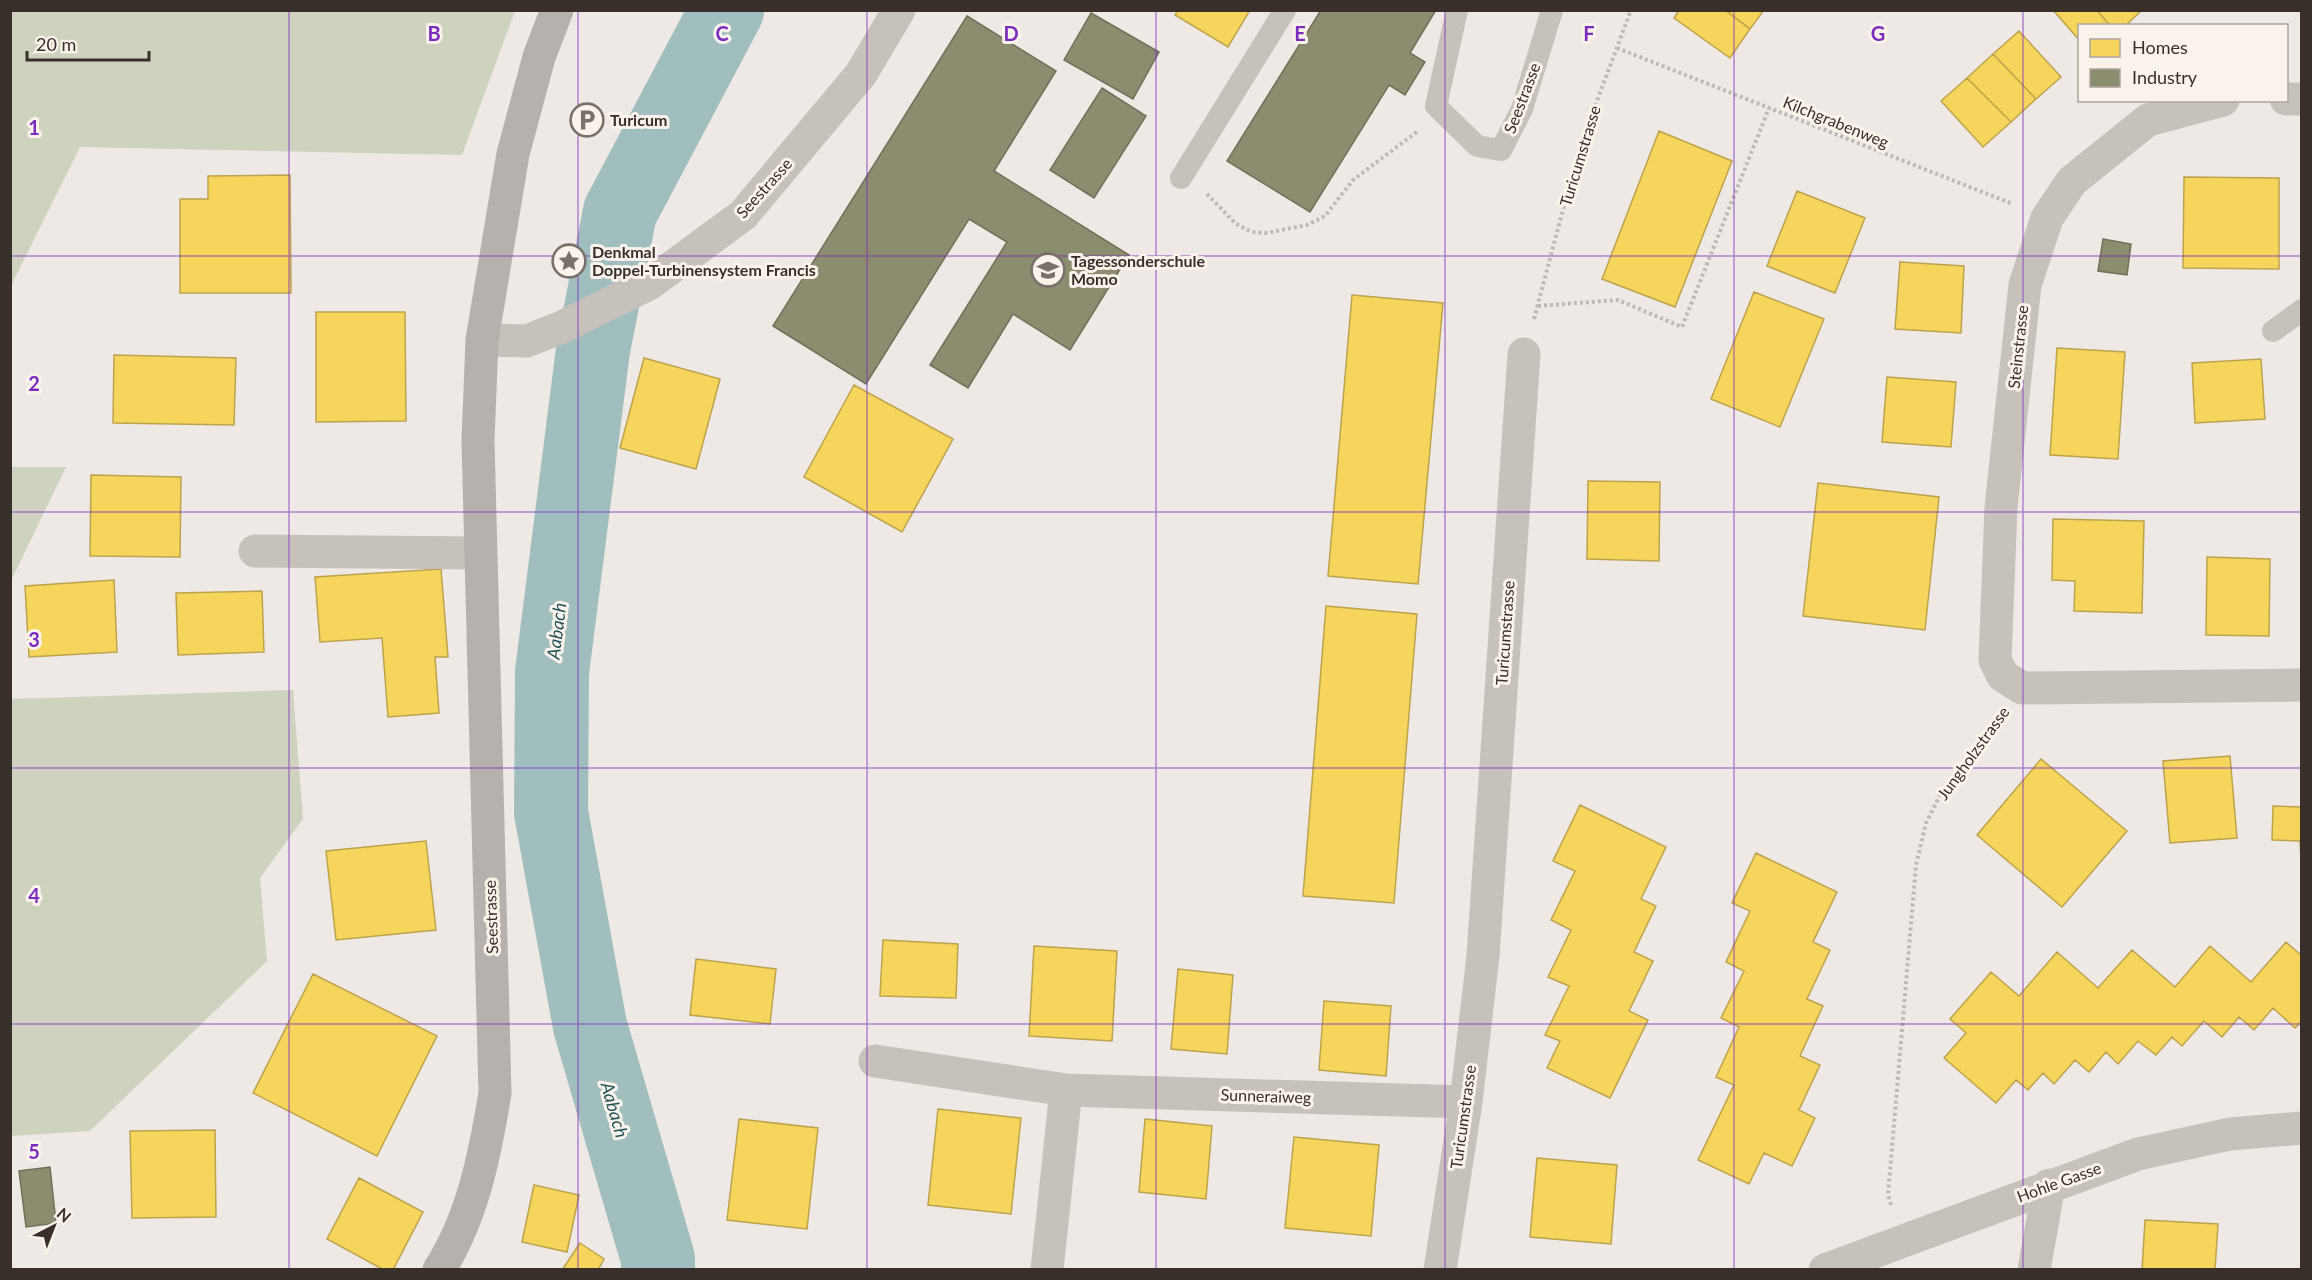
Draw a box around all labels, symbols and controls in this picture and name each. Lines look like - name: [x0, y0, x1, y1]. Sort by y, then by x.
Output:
- text: B: [427, 21, 441, 45]
- text: C: [715, 21, 729, 45]
- text: D: [1003, 21, 1019, 45]
- text: E: [1294, 21, 1306, 45]
- text: F: [1583, 21, 1595, 45]
- text: G: [1871, 21, 1885, 45]
- scale bar: [27, 24, 148, 62]
- legend: [2078, 24, 2288, 102]
- text: 20 m: [36, 33, 76, 55]
- text: Homes: [2132, 36, 2188, 58]
- street label: Seestrasse: [1499, 60, 1544, 136]
- text: Industry: [2132, 66, 2198, 88]
- street label: Kilchgrabenweg: [1781, 92, 1892, 151]
- parking icon: Turicum: [569, 102, 605, 138]
- street label: Turicumstrasse: [1555, 103, 1604, 209]
- place label: Turicum: [610, 110, 667, 129]
- text: 1: [28, 115, 40, 139]
- street label: Seestrasse: [732, 154, 795, 222]
- place label: Denkmal Doppel-Turbinensystem Francis: [592, 242, 816, 279]
- place icon: Denkmal Doppel-Turbinensystem Francis: [551, 243, 587, 279]
- place label: Tagessonderschule Momo: [1071, 251, 1205, 288]
- school or university icon: Tagessonderschule Momo: [1030, 252, 1066, 288]
- street label: Steinstrasse: [2004, 304, 2031, 390]
- text: 2: [28, 371, 40, 395]
- street label: Turicumstrasse: [1491, 580, 1518, 686]
- water label: Aabach: [542, 601, 570, 661]
- text: 3: [28, 627, 40, 651]
- street label: Jungholzstrasse: [1932, 702, 2013, 803]
- street label: Seestrasse: [480, 880, 501, 954]
- text: 4: [28, 883, 40, 907]
- street label: Turicumstrasse: [1446, 1064, 1479, 1170]
- water label: Aabach: [596, 1078, 633, 1140]
- street label: Sunneraiweg: [1220, 1084, 1312, 1107]
- text: 5: [28, 1139, 40, 1163]
- street label: Hohle Gasse: [2014, 1158, 2104, 1206]
- north arrow: [24, 1196, 84, 1256]
- text: N: [53, 1203, 75, 1226]

